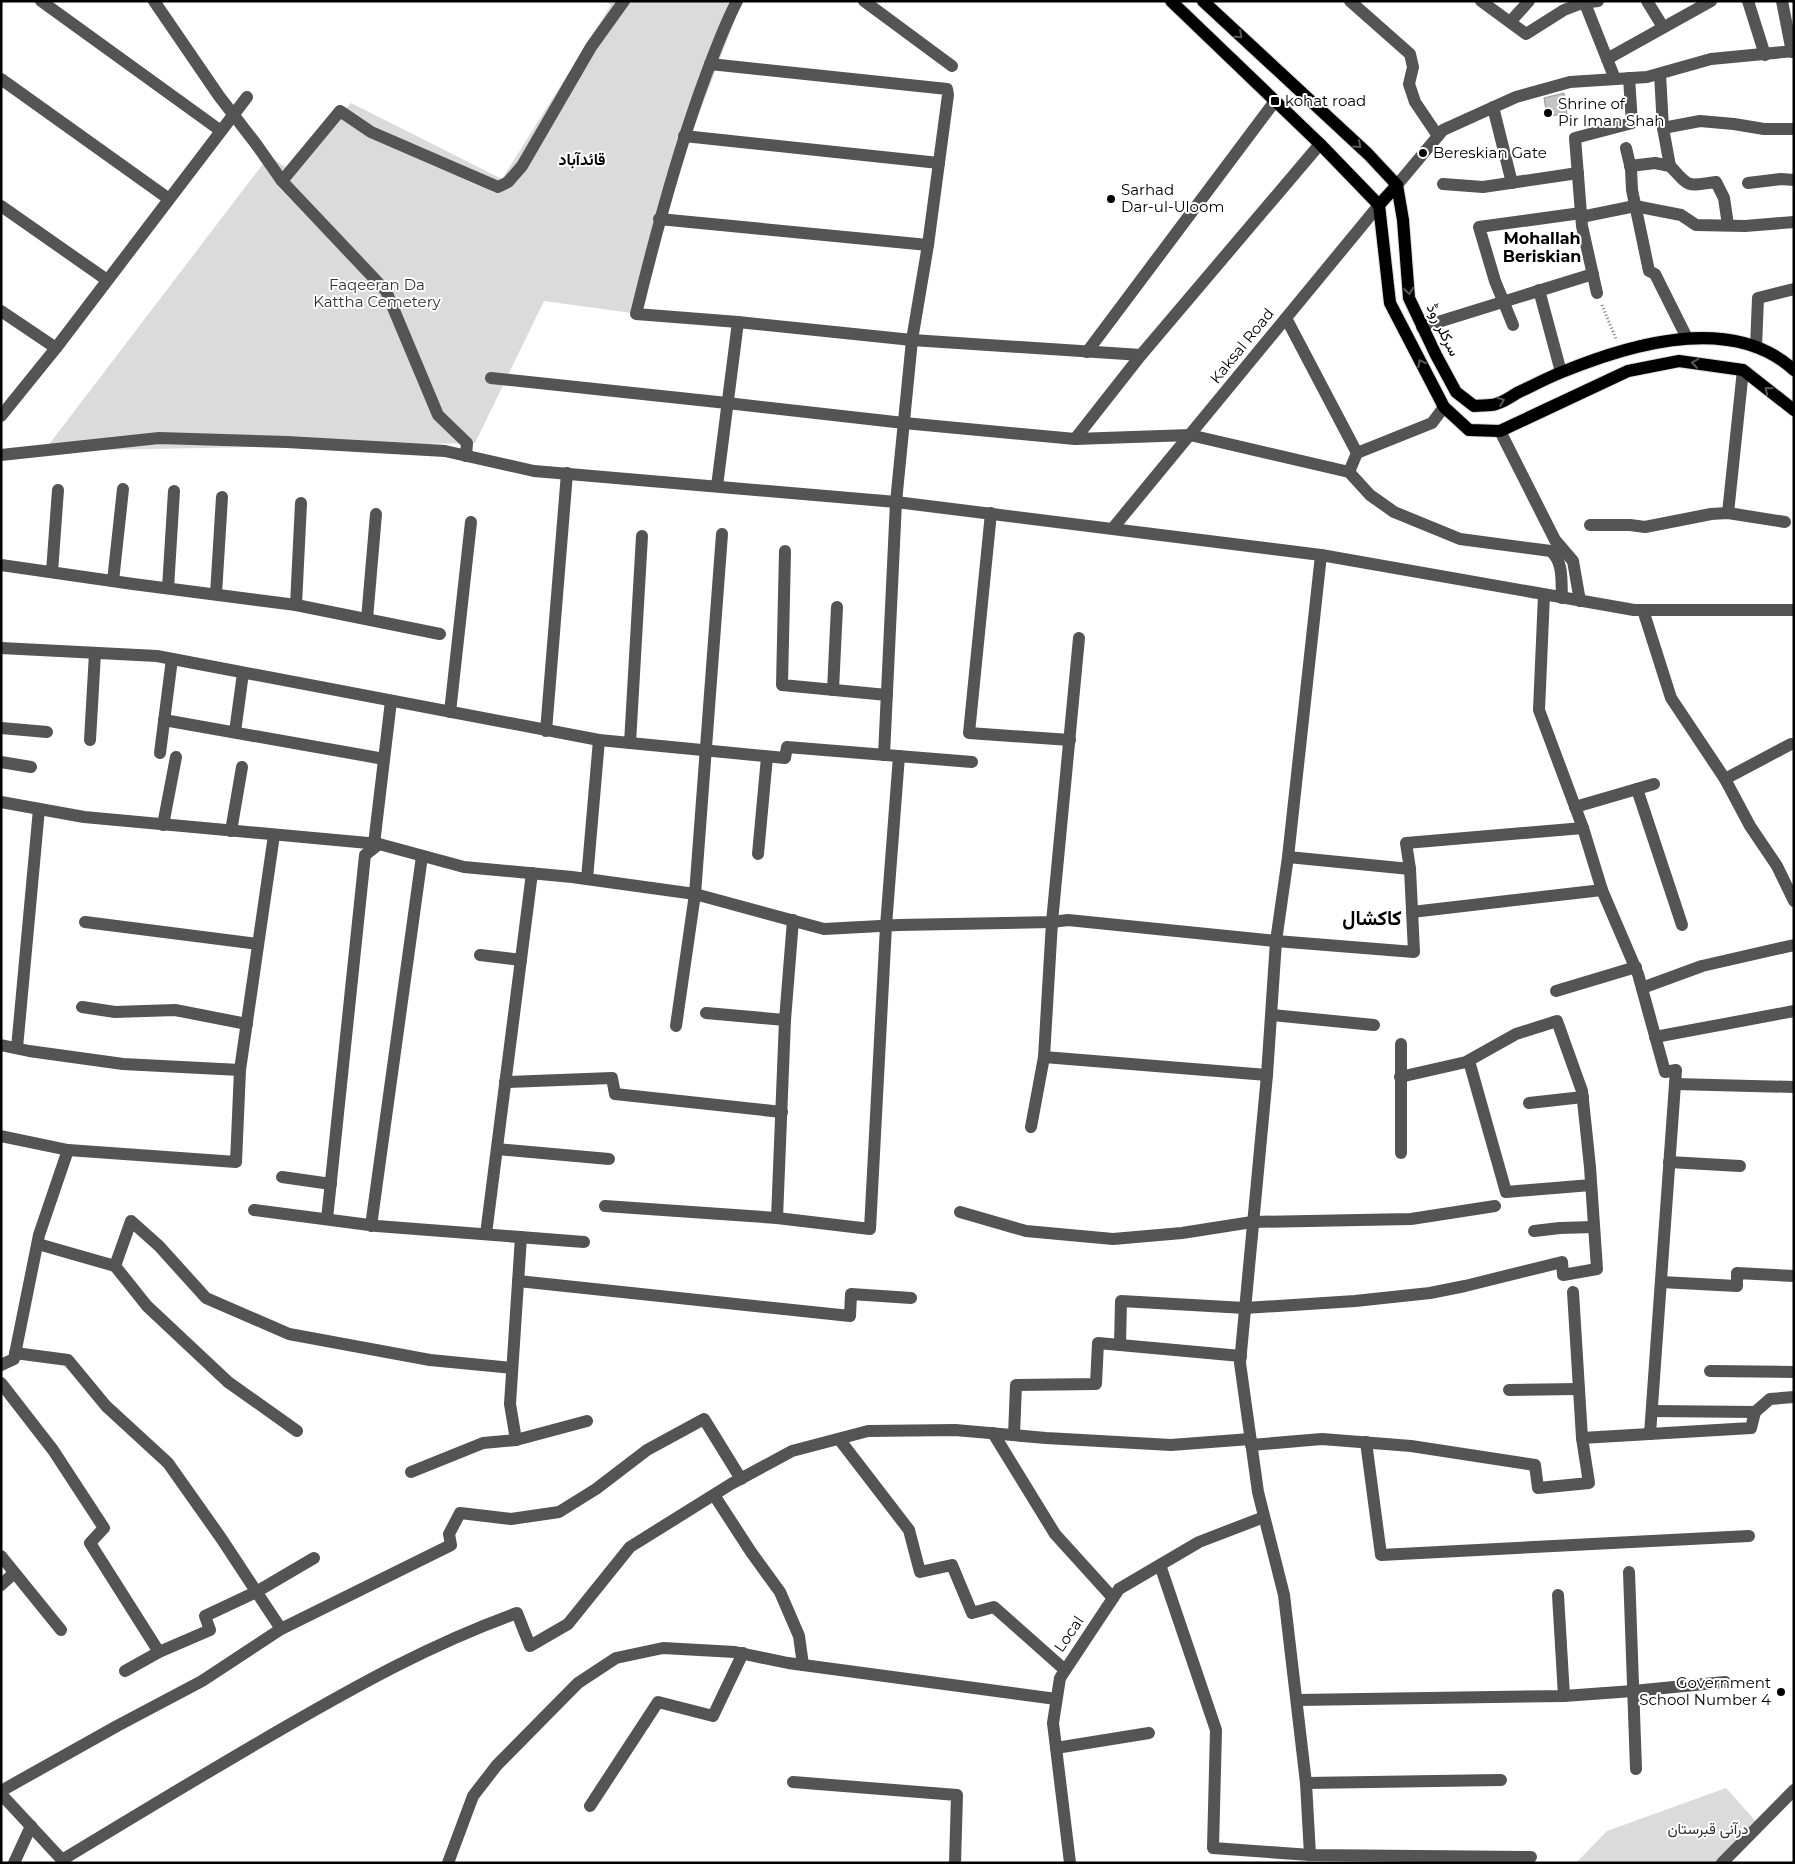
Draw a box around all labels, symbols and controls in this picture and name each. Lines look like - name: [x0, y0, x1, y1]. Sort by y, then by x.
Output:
- one-way arrow: [1233, 29, 1242, 38]
- place label: kohat road: [1285, 91, 1366, 110]
- place label: Shrine of Pir Iman Shah: [1558, 94, 1664, 130]
- marker: kohat road: [1269, 95, 1281, 107]
- marker: Shrine of Pir Iman Shah: [1542, 107, 1554, 119]
- one-way arrow: [1352, 139, 1361, 148]
- place label: Bereskian Gate: [1433, 143, 1547, 162]
- marker: Bereskian Gate: [1417, 147, 1429, 159]
- district label: قائدآباد: [559, 150, 606, 169]
- place label: Sarhad Dar-ul-Uloom: [1121, 180, 1224, 216]
- marker: Sarhad Dar-ul-Uloom: [1105, 193, 1117, 205]
- district label: Mohallah Beriskian: [1503, 229, 1581, 266]
- park label: Faqeeran Da Kattha Cemetery: [313, 275, 442, 311]
- one-way arrow: [1403, 287, 1413, 295]
- street label: سرکلر روڈ: [1423, 300, 1464, 359]
- street label: Kaksal Road: [1205, 304, 1278, 387]
- one-way arrow: [1690, 358, 1698, 369]
- one-way arrow: [1417, 359, 1427, 368]
- one-way arrow: [1765, 386, 1774, 395]
- one-way arrow: [1496, 397, 1505, 407]
- district label: کاکشال: [1342, 906, 1402, 930]
- street label: Local: [1050, 1612, 1087, 1655]
- place label: Government School Number 4: [1639, 1673, 1771, 1709]
- marker: Government School Number 4: [1775, 1686, 1787, 1698]
- park label: درآنی قبرستان: [1667, 1819, 1749, 1839]

